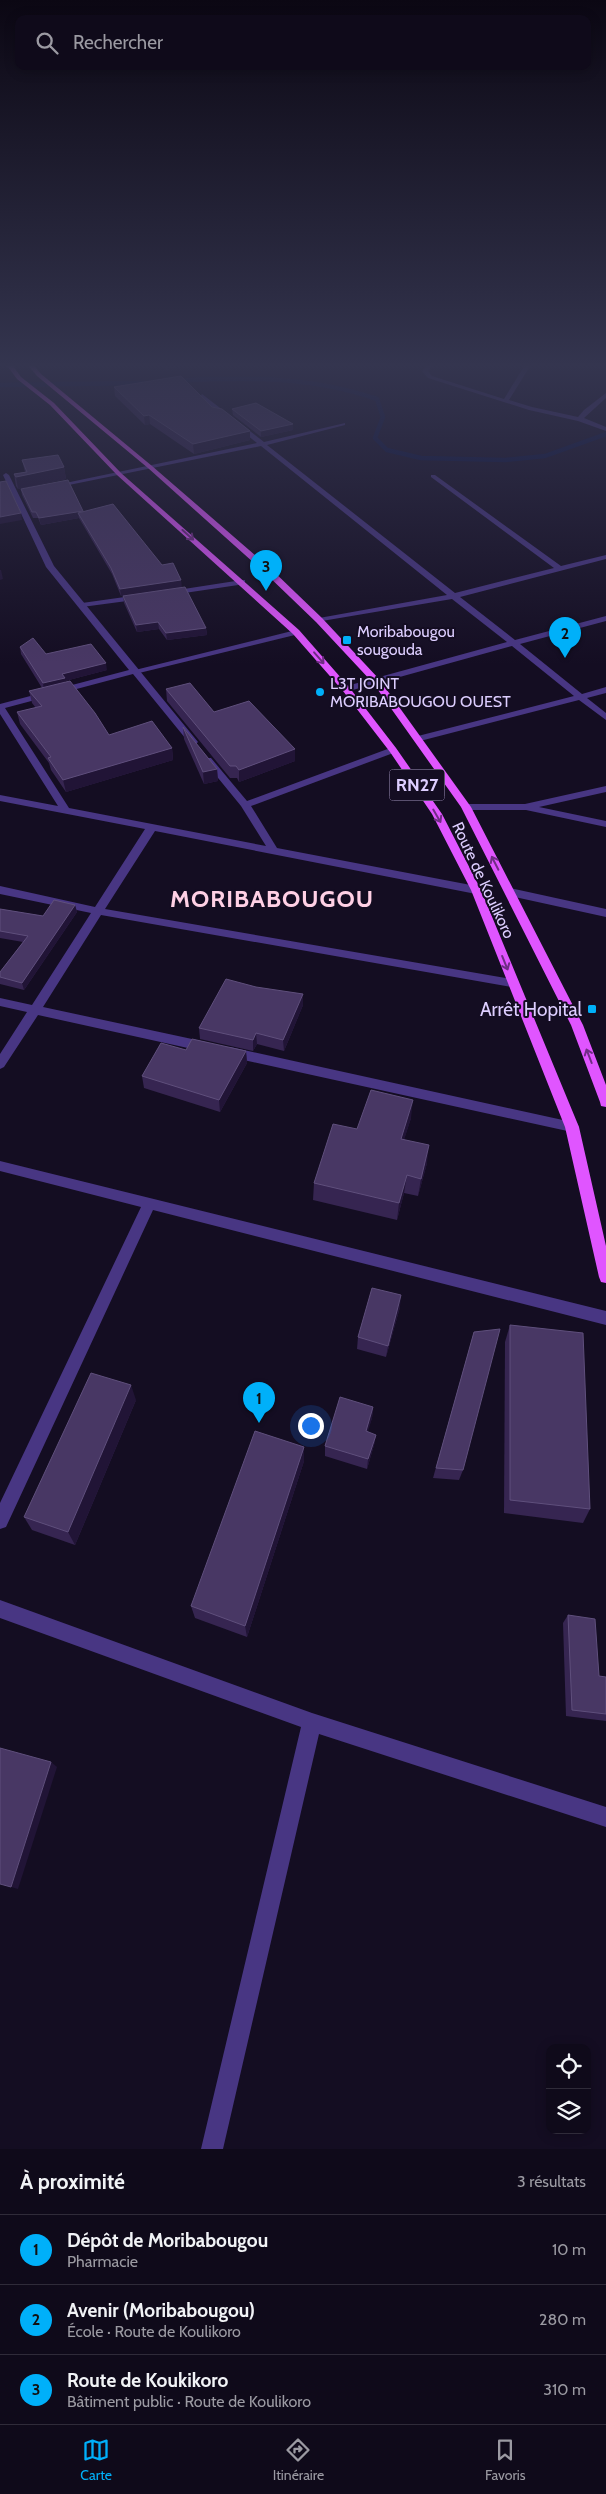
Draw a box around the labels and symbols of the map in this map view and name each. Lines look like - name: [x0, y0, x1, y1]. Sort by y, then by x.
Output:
- one-way arrow: [181, 529, 194, 540]
- pin: 3: [250, 550, 282, 591]
- pin: 2: [549, 617, 581, 658]
- place label: Moribabougou sougouda: [357, 622, 455, 659]
- marker: Moribabougou sougouda: [341, 634, 353, 646]
- one-way arrow: [313, 651, 324, 664]
- place label: L3T JOINT MORIBABOUGOU OUEST: [330, 674, 511, 711]
- marker: L3T JOINT MORIBABOUGOU OUEST: [314, 686, 326, 698]
- road number: RN27: [390, 770, 444, 800]
- one-way arrow: [433, 808, 443, 822]
- street label: Route de Koulikoro: [448, 819, 519, 942]
- one-way arrow: [490, 856, 499, 871]
- district label: MORIBABOUGOU: [170, 884, 374, 913]
- one-way arrow: [501, 956, 510, 971]
- place label: Arrêt Hopital: [480, 998, 583, 1021]
- marker: Arrêt Hopital: [586, 1003, 598, 1015]
- one-way arrow: [584, 1049, 593, 1064]
- pin: 1: [243, 1382, 275, 1423]
- your location: [298, 1413, 324, 1439]

